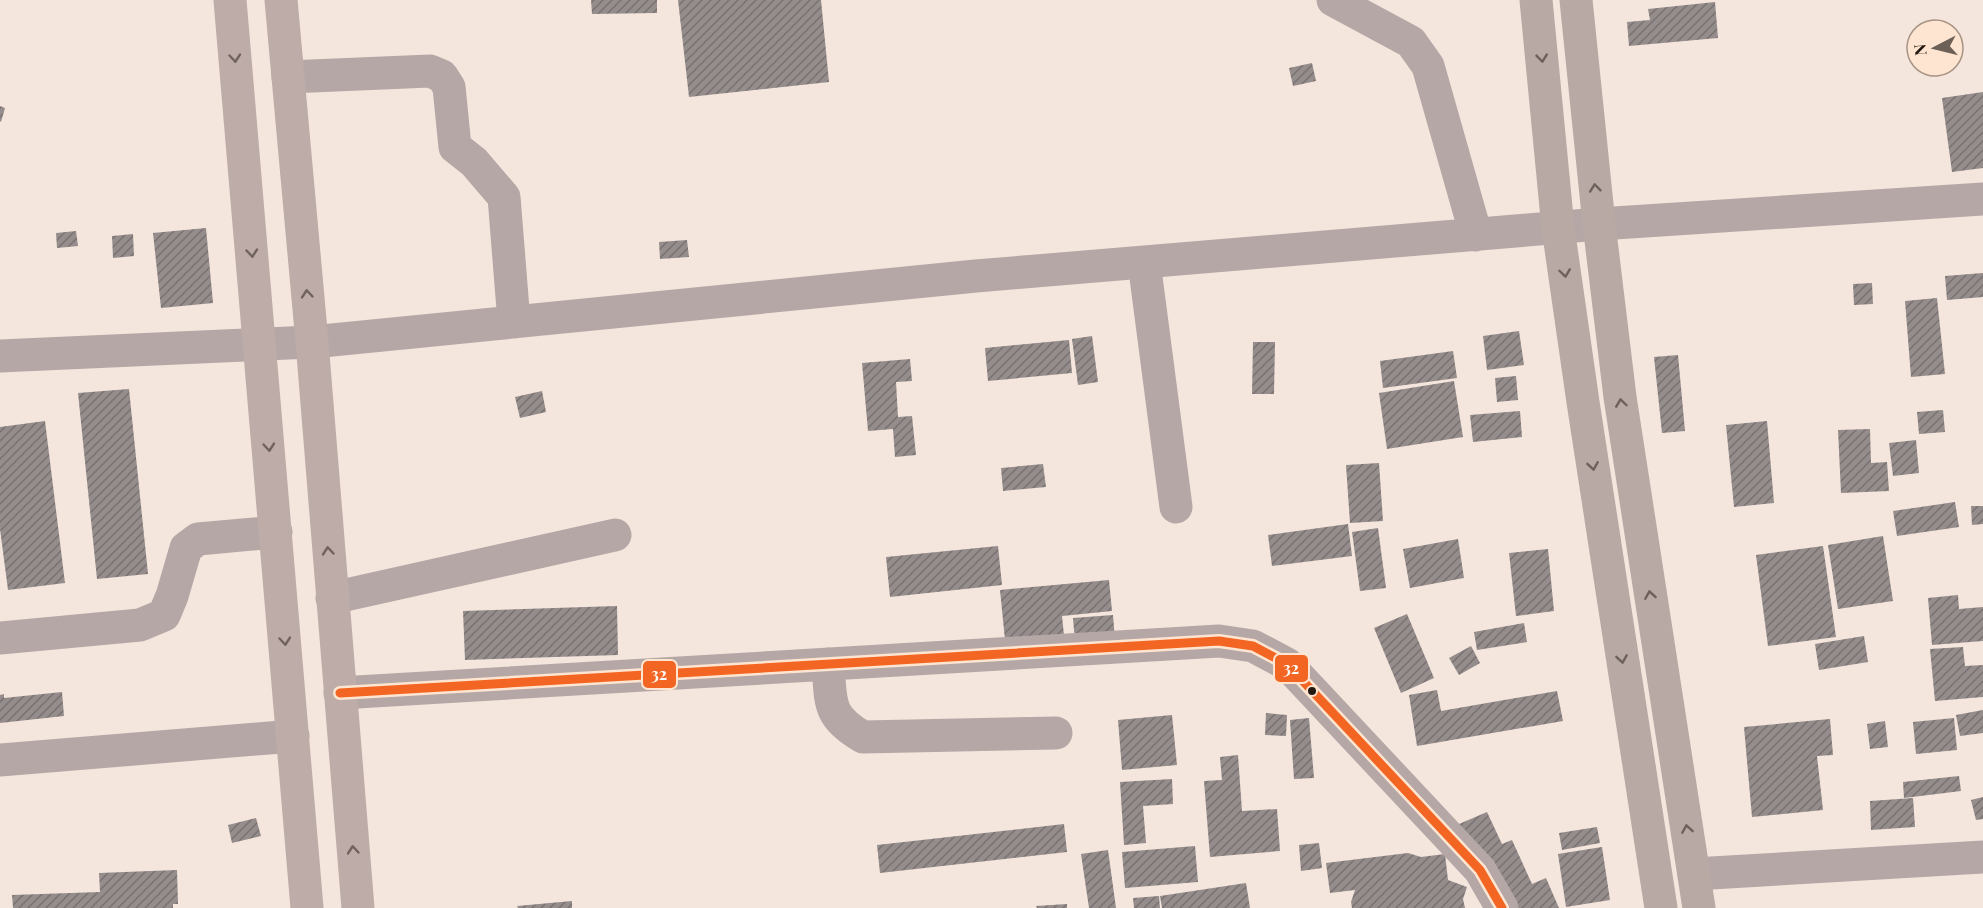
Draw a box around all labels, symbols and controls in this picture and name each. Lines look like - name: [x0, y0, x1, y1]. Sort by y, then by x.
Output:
- north arrow: [1905, 18, 1965, 78]
- text: N: [1908, 42, 1931, 57]
- one-way arrow: [228, 54, 241, 63]
- one-way arrow: [1535, 54, 1548, 63]
- one-way arrow: [1589, 183, 1602, 193]
- one-way arrow: [245, 248, 258, 257]
- one-way arrow: [1558, 268, 1570, 278]
- one-way arrow: [301, 289, 314, 298]
- one-way arrow: [1615, 398, 1627, 407]
- one-way arrow: [262, 442, 275, 451]
- one-way arrow: [1586, 461, 1598, 471]
- one-way arrow: [322, 546, 335, 555]
- one-way arrow: [1645, 591, 1657, 600]
- one-way arrow: [278, 637, 291, 646]
- line badge: 32: [1274, 654, 1309, 683]
- one-way arrow: [1616, 654, 1628, 663]
- text: 32: [1283, 657, 1299, 678]
- line badge: 32: [642, 660, 677, 689]
- text: 32: [651, 663, 667, 684]
- unlabelled marker: [1306, 685, 1318, 697]
- one-way arrow: [1681, 825, 1693, 834]
- one-way arrow: [347, 845, 360, 854]

